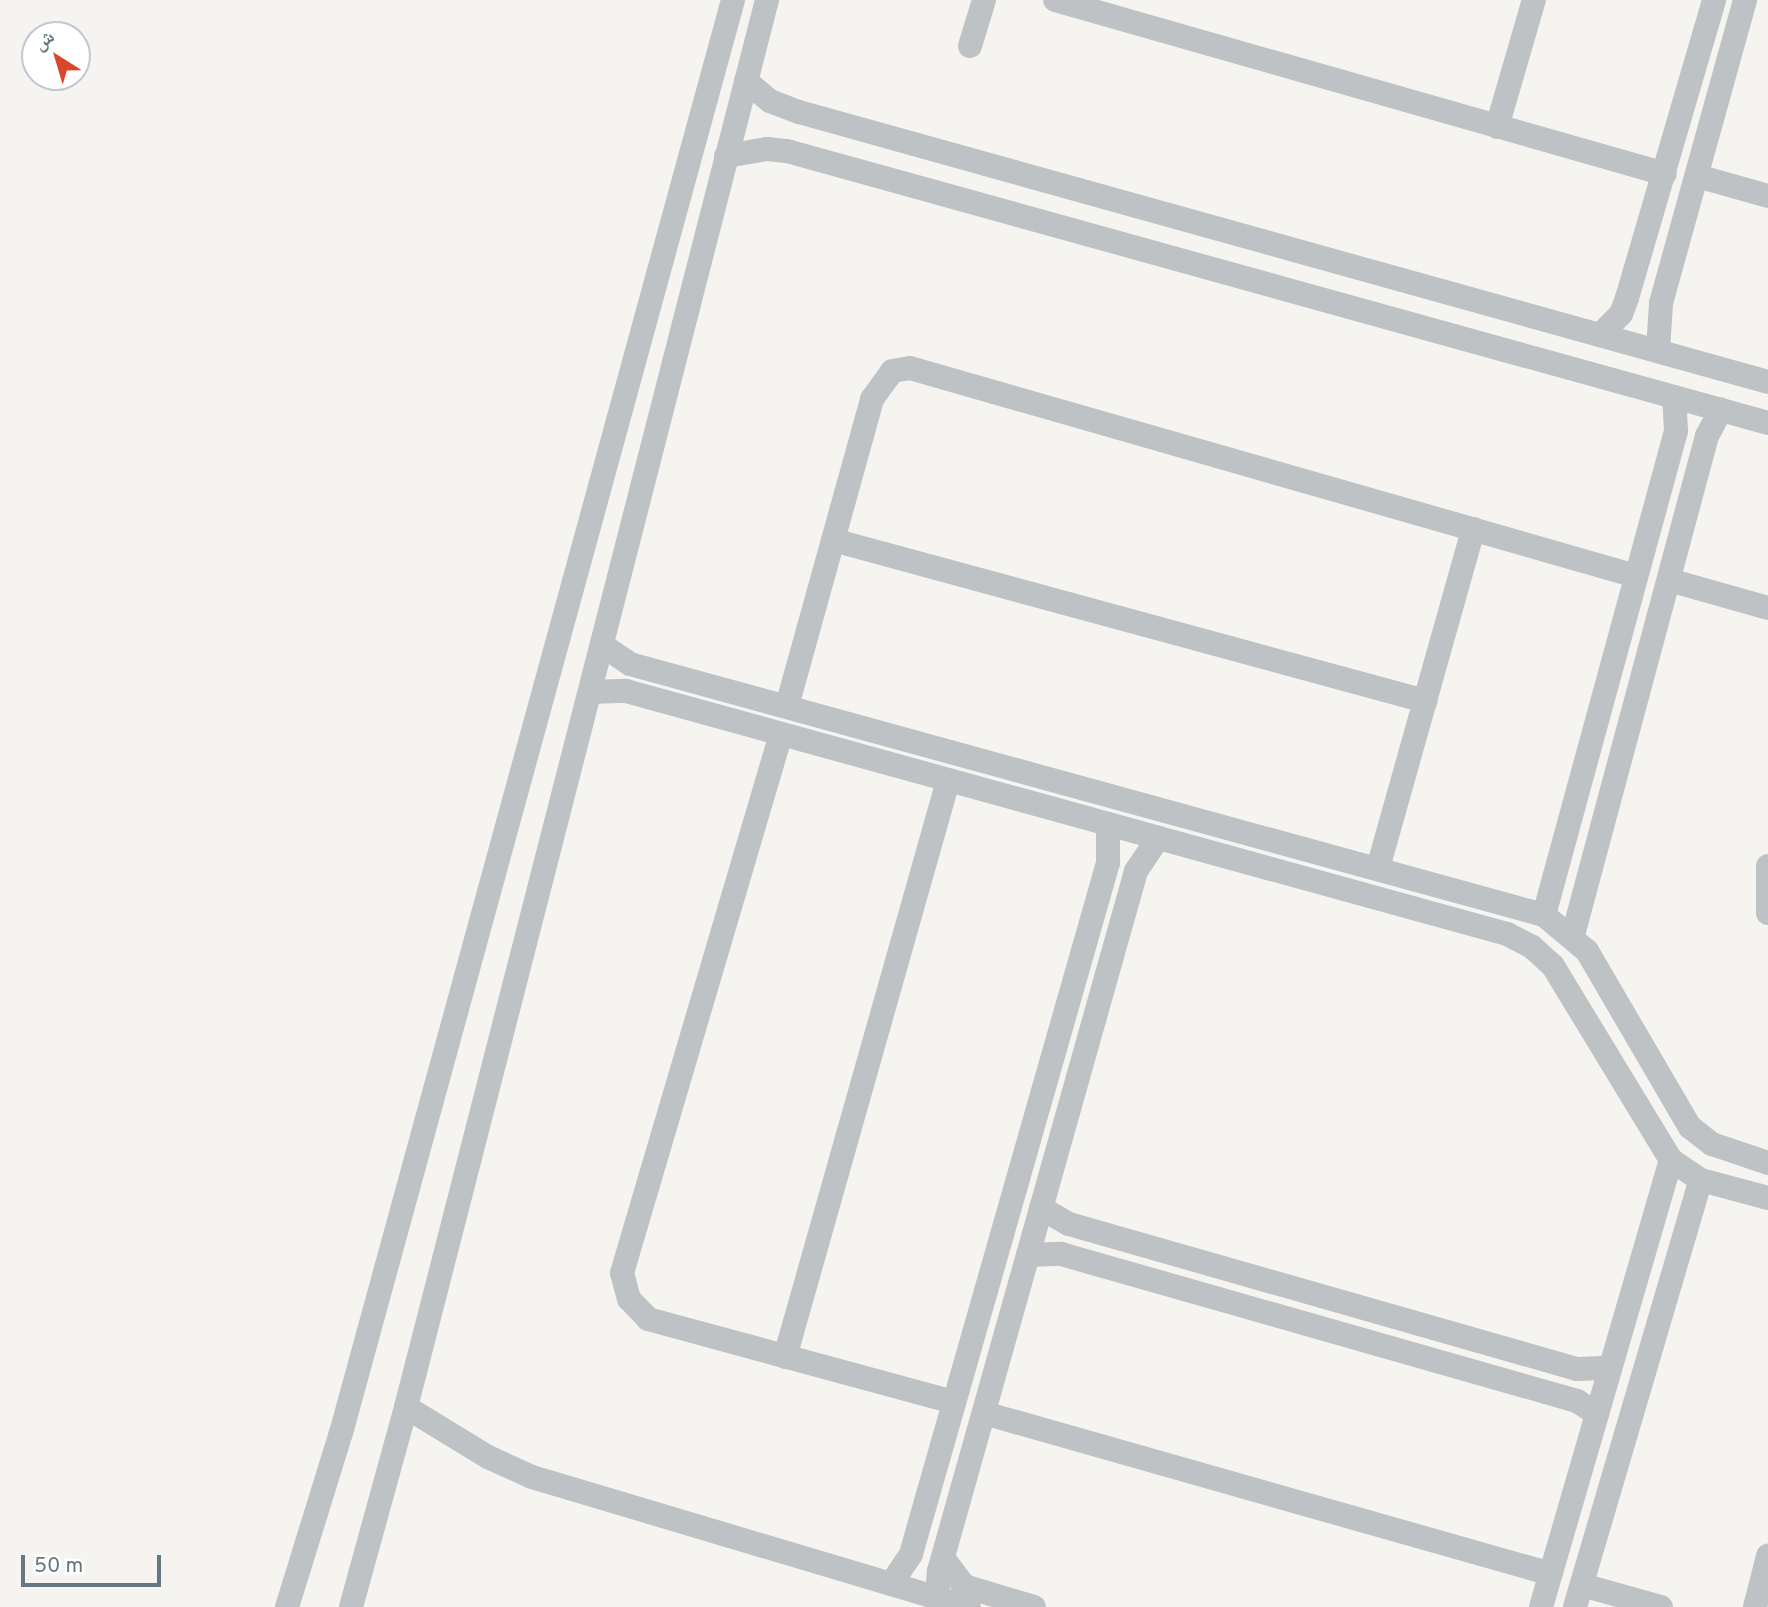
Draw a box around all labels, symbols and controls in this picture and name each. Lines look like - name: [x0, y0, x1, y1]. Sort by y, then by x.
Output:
- north arrow: [21, 21, 91, 91]
- text: ش: [29, 25, 60, 56]
- scale bar: [24, 1540, 164, 1584]
- text: 50 m: [34, 1553, 83, 1580]

